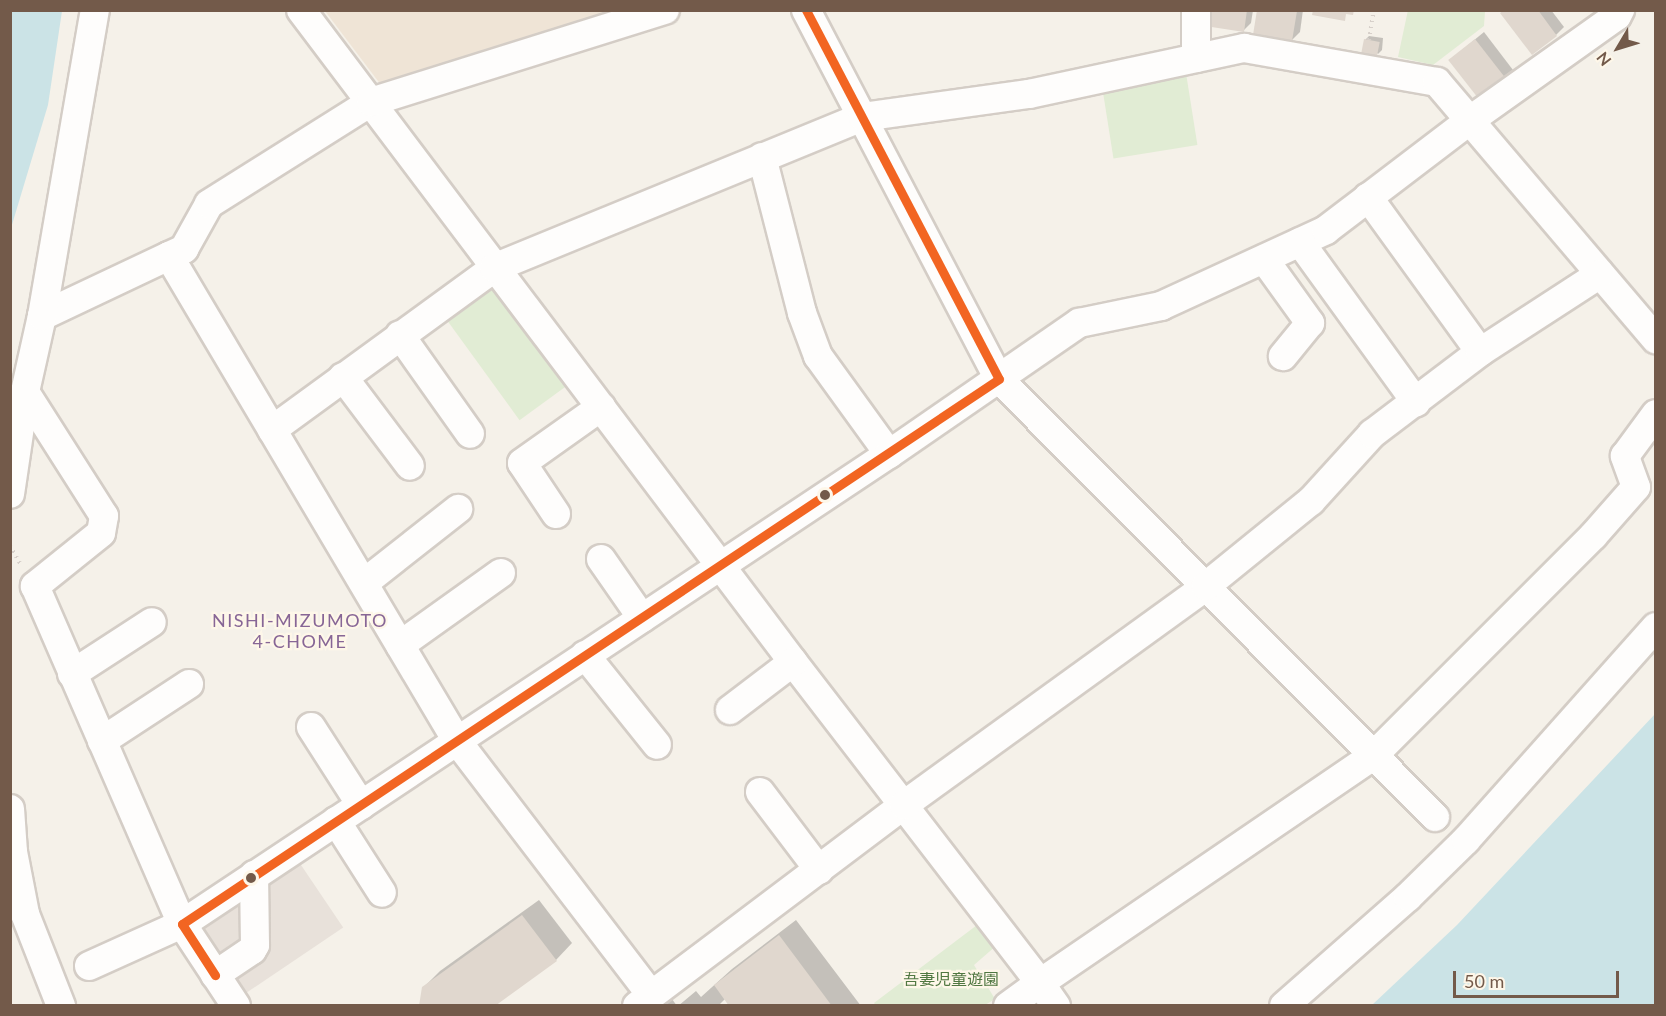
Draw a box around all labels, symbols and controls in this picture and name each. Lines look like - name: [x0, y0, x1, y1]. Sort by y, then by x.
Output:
- north arrow: [1588, 18, 1648, 78]
- text: N: [1592, 49, 1615, 70]
- unlabelled marker: [819, 489, 831, 501]
- district label: NISHI-MIZUMOTO 4-CHOME: [212, 610, 388, 652]
- unlabelled marker: [245, 872, 257, 884]
- scale bar: [1456, 959, 1622, 997]
- park label: 吾妻児童遊園: [903, 969, 999, 989]
- text: 50 m: [1464, 970, 1504, 992]

